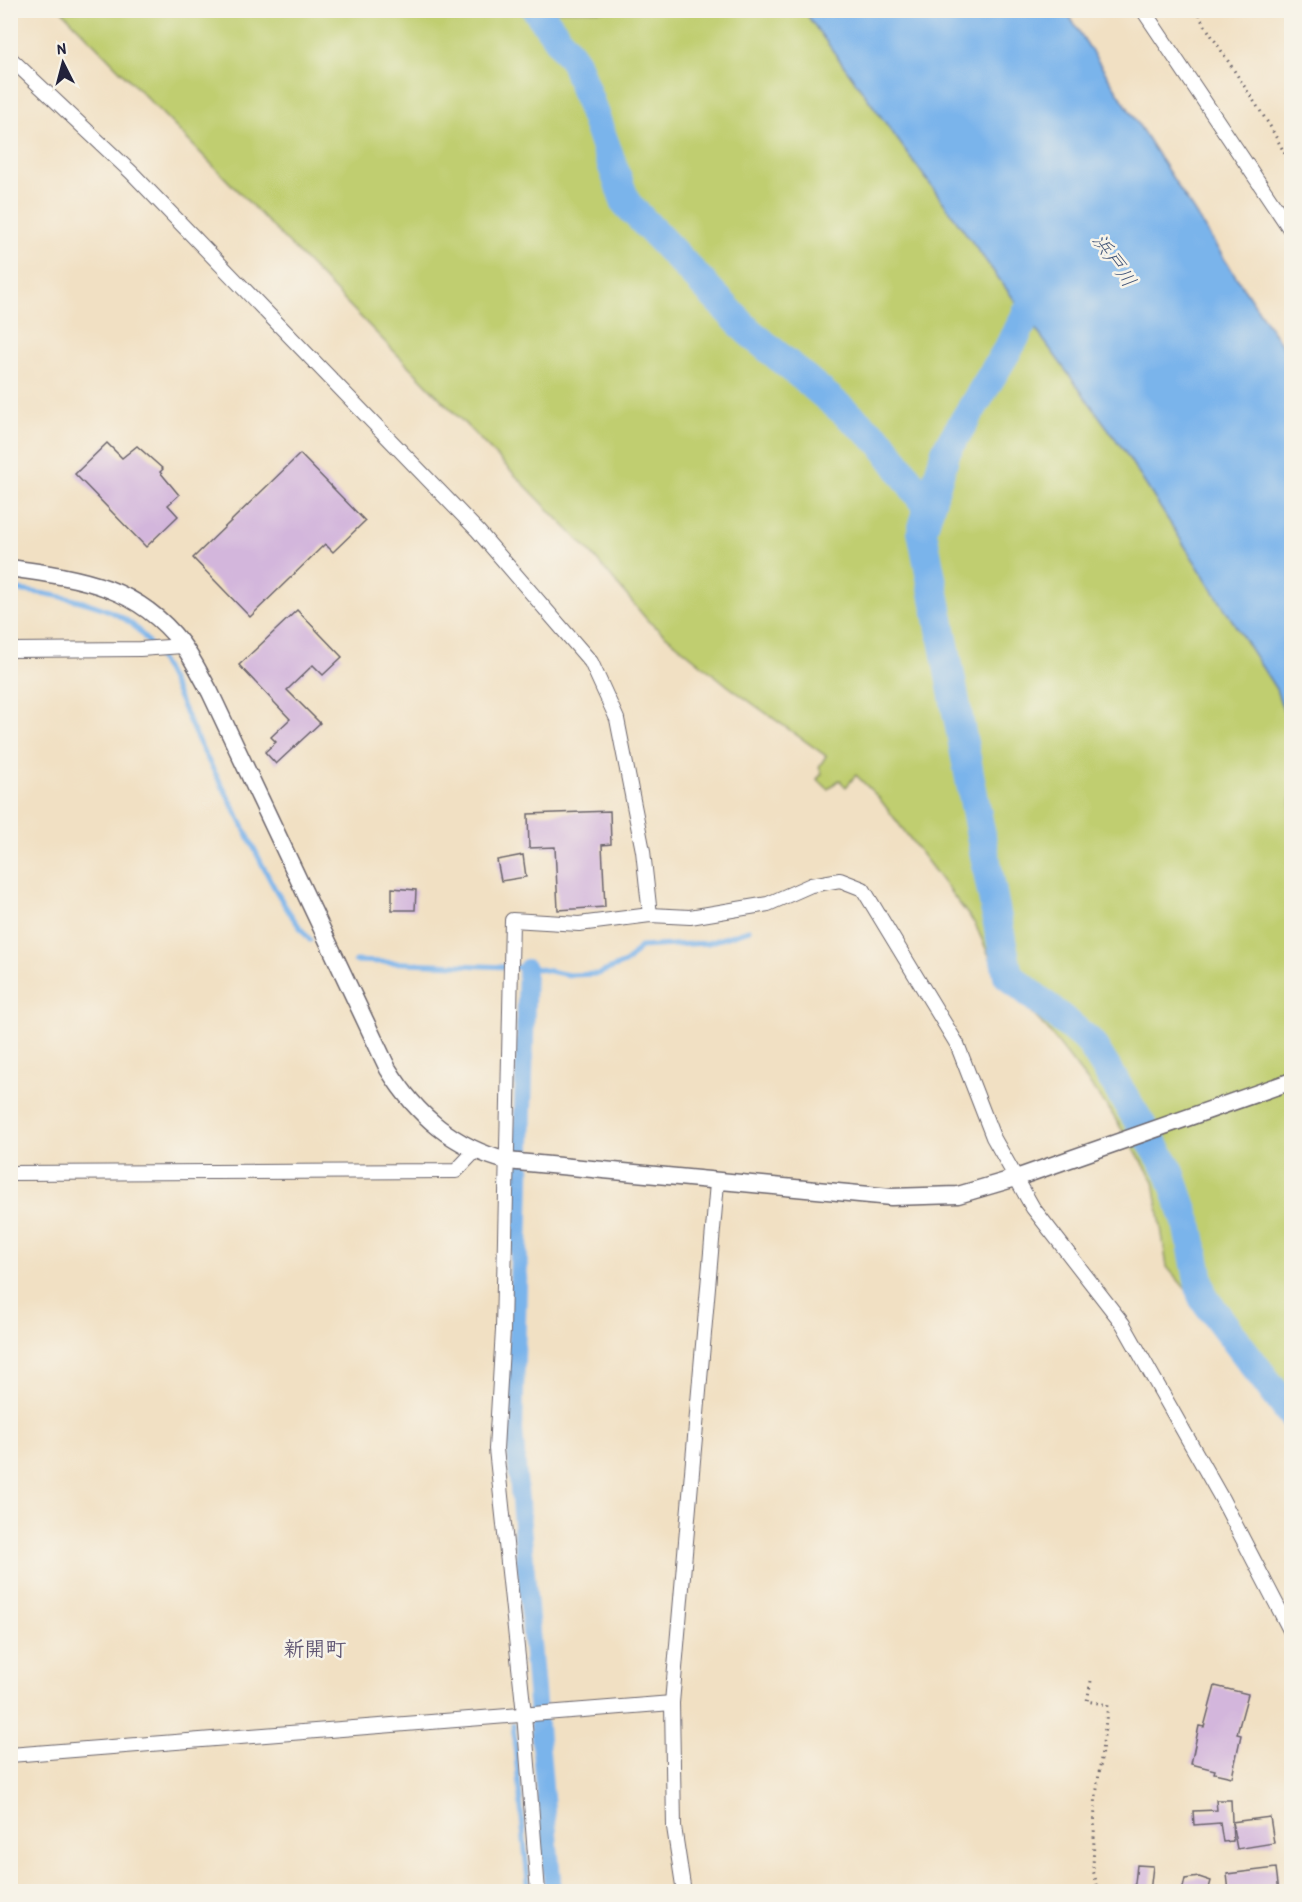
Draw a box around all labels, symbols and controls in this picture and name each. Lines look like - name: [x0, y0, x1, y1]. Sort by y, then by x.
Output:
- north arrow: [33, 33, 93, 93]
- text: N: [56, 37, 67, 59]
- water label: 浜戸川: [1087, 228, 1143, 292]
- district label: 新開町: [284, 1634, 347, 1663]

